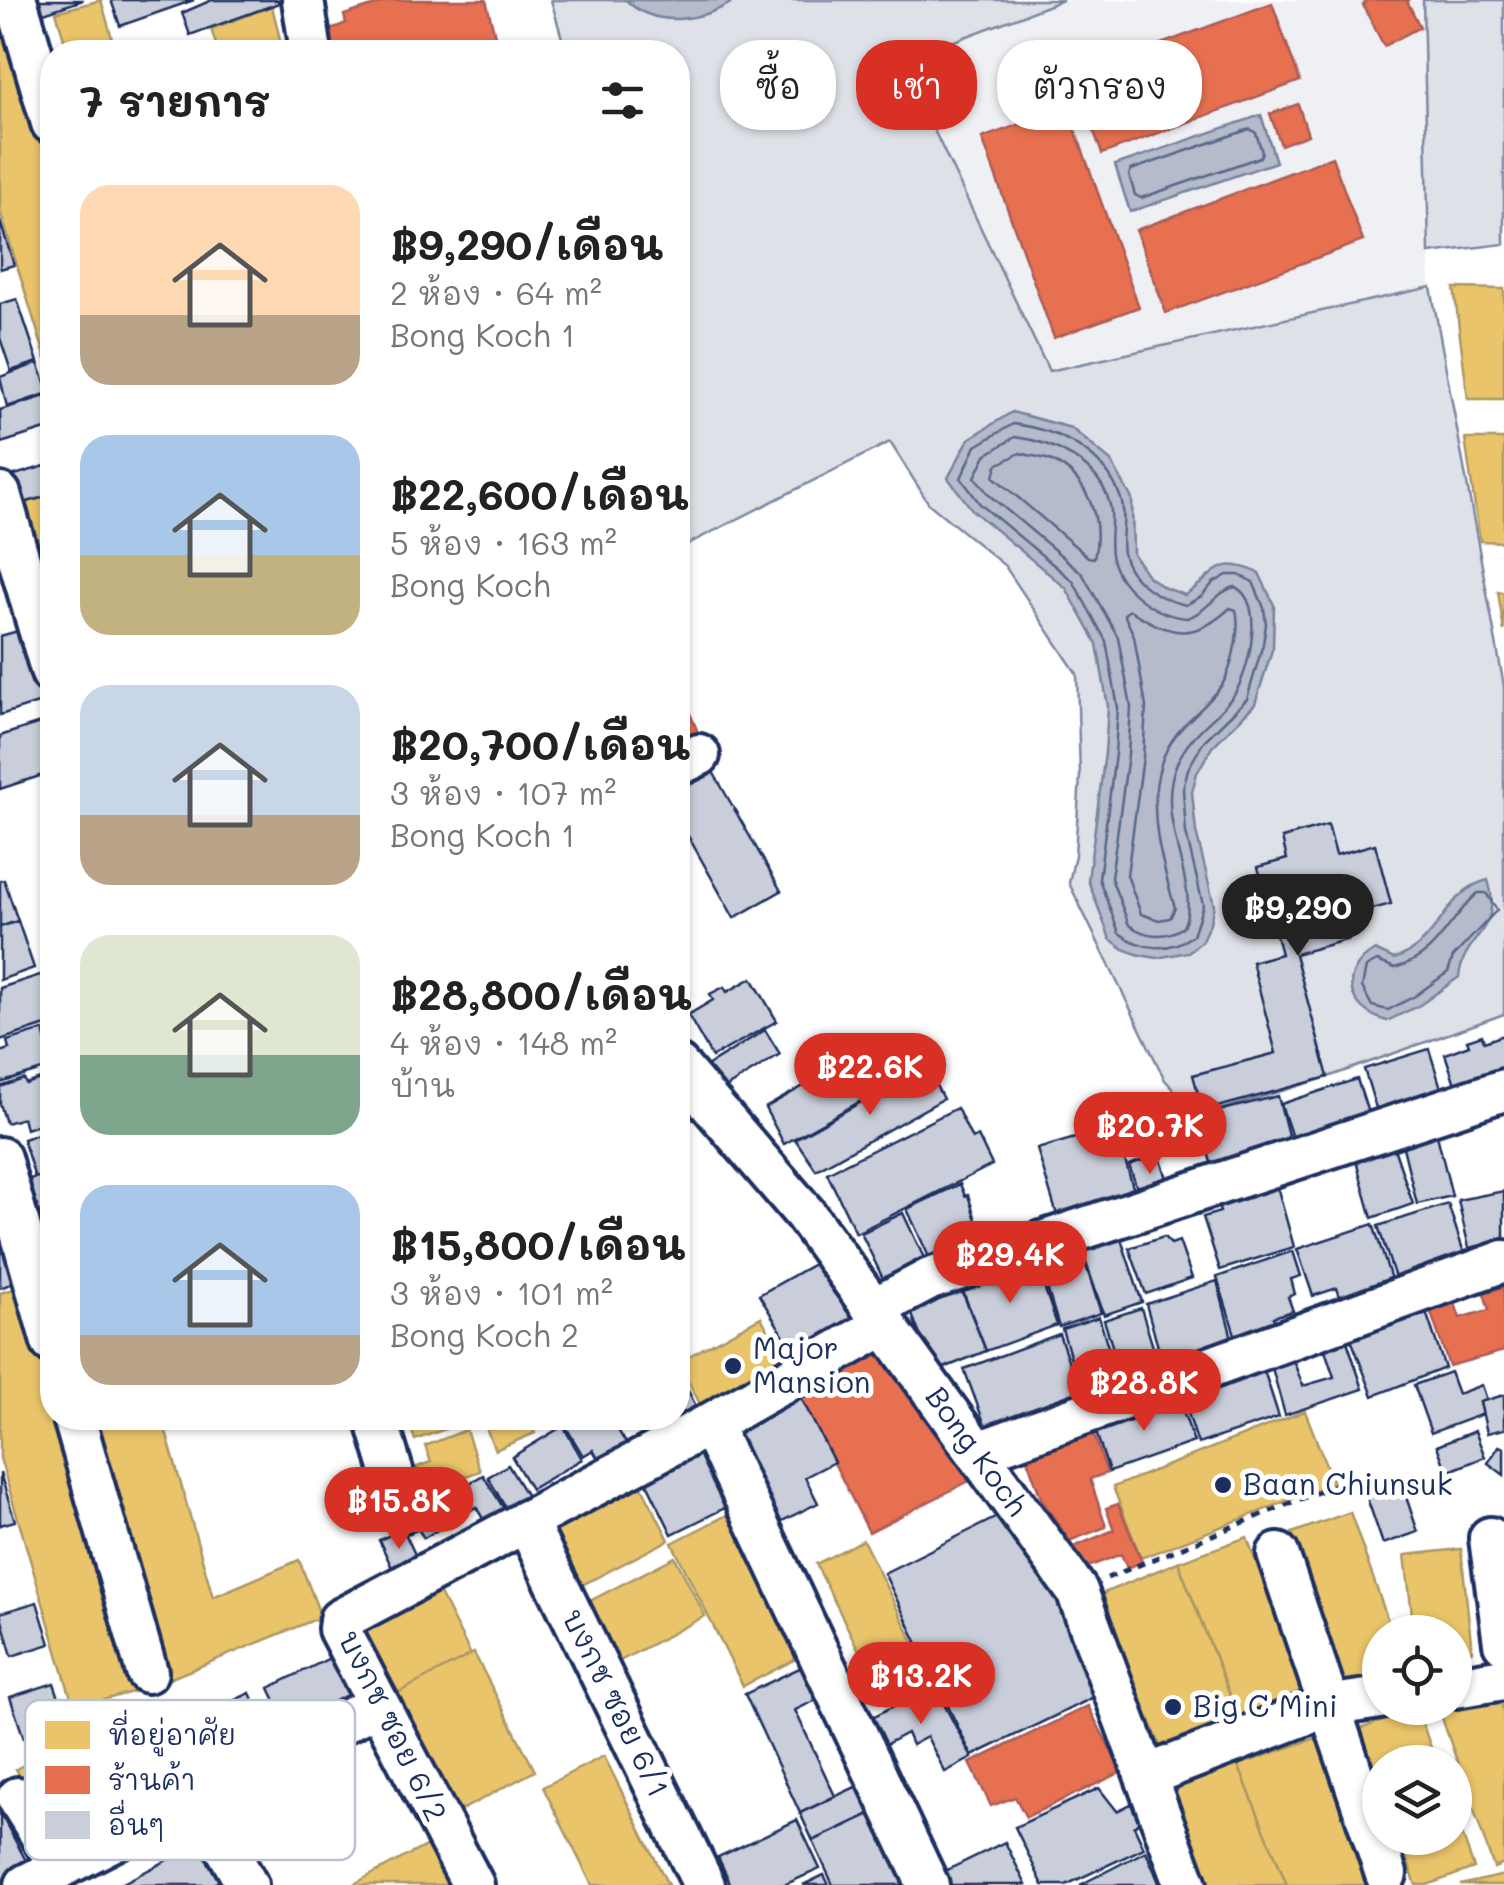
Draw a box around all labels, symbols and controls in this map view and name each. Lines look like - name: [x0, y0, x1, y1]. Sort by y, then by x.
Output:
- chip: ซื้อ: [720, 40, 836, 130]
- chip: เช่า: [856, 40, 977, 130]
- chip: ตัวกรอง: [997, 40, 1202, 130]
- text: 7 รายการ: [80, 73, 270, 128]
- icon: filters: [595, 73, 650, 128]
- text: ฿9,290/เดือน: [390, 216, 663, 271]
- icon: home: [160, 225, 280, 345]
- text: 2 ห้อง · 64 m²: [390, 271, 602, 313]
- text: Bong Koch 1: [390, 313, 575, 355]
- text: ฿22,600/เดือน: [390, 466, 689, 521]
- icon: home: [160, 475, 280, 595]
- text: 5 ห้อง · 163 m²: [390, 521, 617, 563]
- text: Bong Koch: [390, 563, 551, 605]
- text: ฿20,700/เดือน: [390, 716, 690, 771]
- icon: home: [160, 725, 280, 845]
- text: 3 ห้อง · 107 m²: [390, 771, 616, 813]
- text: Bong Koch 1: [390, 813, 575, 855]
- pin: ฿9,290: [1217, 874, 1379, 959]
- text: ฿9,290: [1244, 885, 1352, 927]
- text: ฿28,800/เดือน: [390, 966, 692, 1021]
- icon: home: [160, 975, 280, 1095]
- text: 4 ห้อง · 148 m²: [390, 1021, 617, 1063]
- pin: ฿22.6K: [789, 1033, 951, 1118]
- text: ฿22.6K: [816, 1044, 924, 1086]
- text: บ้าน: [390, 1063, 455, 1105]
- pin: ฿20.7K: [1069, 1092, 1231, 1177]
- text: ฿20.7K: [1096, 1103, 1204, 1145]
- text: ฿15,800/เดือน: [390, 1216, 685, 1271]
- pin: ฿29.4K: [929, 1221, 1091, 1306]
- icon: home: [160, 1225, 280, 1345]
- text: ฿29.4K: [955, 1232, 1065, 1274]
- text: 3 ห้อง · 101 m²: [390, 1271, 613, 1313]
- text: Bong Koch 2: [390, 1313, 579, 1355]
- place label: Major Mansion: [753, 1327, 870, 1401]
- pin: ฿28.8K: [1063, 1349, 1225, 1434]
- marker: Major Mansion: [722, 1355, 744, 1377]
- text: ฿28.8K: [1089, 1360, 1199, 1402]
- street label: Bong Koch: [918, 1378, 1038, 1523]
- place label: Baan Chiunsuk: [1243, 1463, 1453, 1503]
- pin: ฿15.8K: [318, 1467, 480, 1552]
- marker: Baan Chiunsuk: [1212, 1474, 1234, 1496]
- text: ฿15.8K: [346, 1478, 452, 1520]
- street label: บงกช ซอย 6/1: [554, 1601, 680, 1803]
- map controls: [1362, 1615, 1472, 1855]
- button: locate: [1362, 1615, 1472, 1725]
- street label: บงกช ซอย 6/2: [330, 1623, 457, 1828]
- pin: ฿13.2K: [840, 1642, 1002, 1727]
- text: ฿13.2K: [869, 1653, 973, 1695]
- place label: Big C Mini: [1193, 1685, 1338, 1725]
- marker: Big C Mini: [1162, 1696, 1184, 1718]
- legend: [25, 1700, 355, 1860]
- text: ที่อยู่อาศัย: [108, 1709, 236, 1757]
- button: layers: [1362, 1745, 1472, 1855]
- text: ร้านค้า: [108, 1761, 195, 1797]
- text: อื่นๆ: [108, 1799, 164, 1842]

